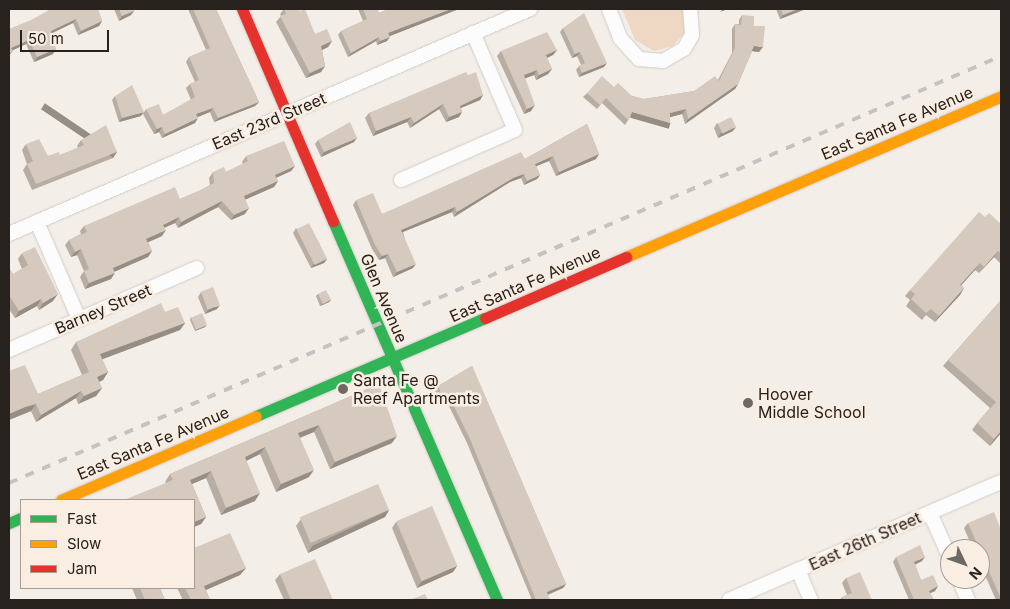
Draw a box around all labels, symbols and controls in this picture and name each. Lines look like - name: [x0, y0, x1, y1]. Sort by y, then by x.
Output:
- scale bar: [22, 20, 111, 52]
- text: 50 m: [28, 29, 64, 48]
- street label: East Santa Fe Avenue: [818, 82, 976, 164]
- street label: East 23rd Street: [209, 88, 329, 154]
- street label: East Santa Fe Avenue: [447, 242, 603, 326]
- street label: Glen Avenue: [357, 250, 411, 346]
- street label: Barney Street: [52, 280, 154, 338]
- place label: Santa Fe @ Reef Apartments: [353, 370, 480, 408]
- marker: Santa Fe @ Reef Apartments: [337, 383, 349, 395]
- place label: Hoover Middle School: [758, 384, 866, 422]
- marker: Hoover Middle School: [742, 397, 754, 409]
- street label: East Santa Fe Avenue: [74, 402, 232, 484]
- legend: [20, 499, 195, 589]
- street label: East 26th Street: [806, 508, 924, 574]
- text: Fast: [67, 509, 97, 528]
- text: Slow: [67, 534, 101, 553]
- north arrow: [940, 539, 990, 589]
- text: Jam: [67, 559, 97, 578]
- text: N: [966, 564, 986, 583]

